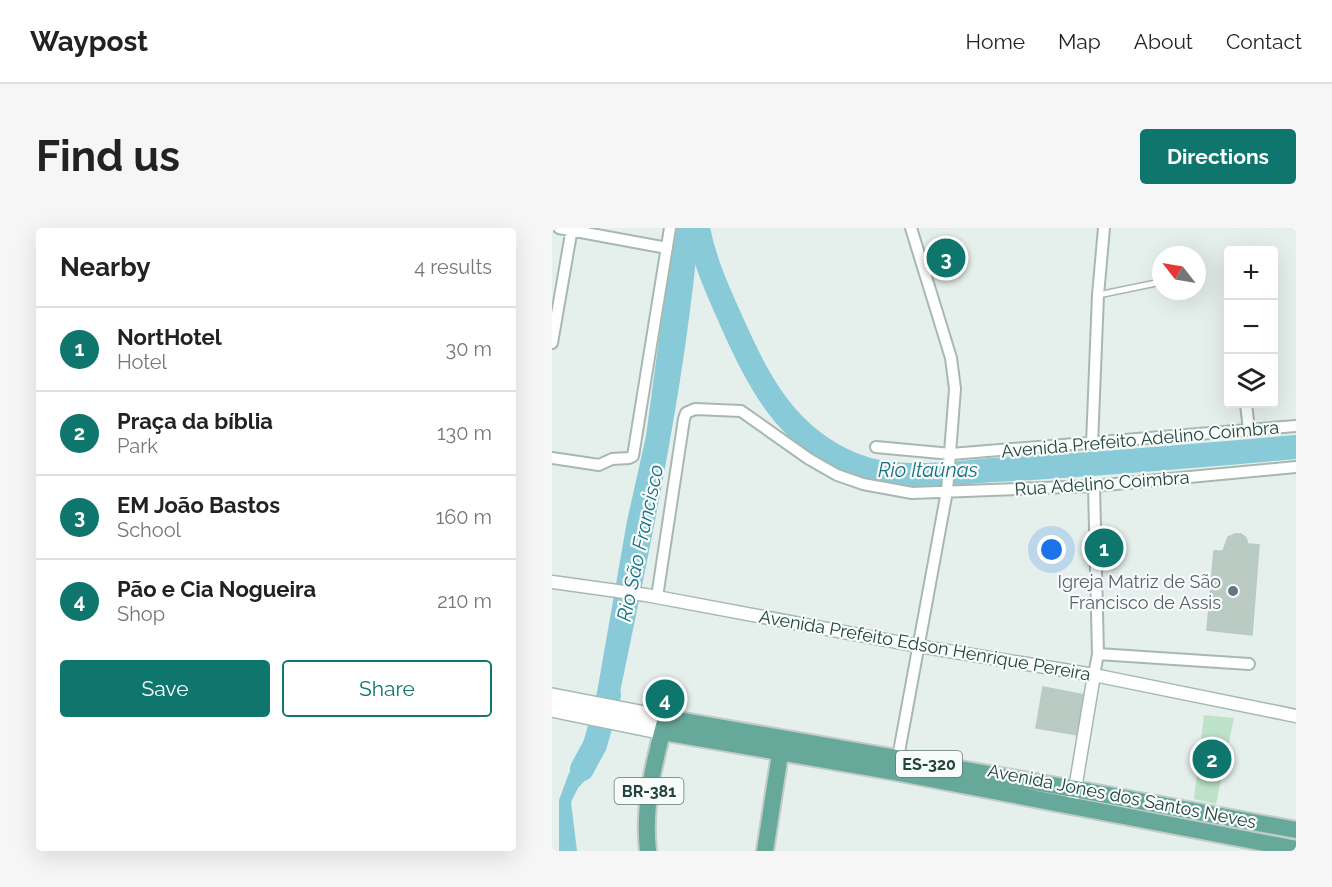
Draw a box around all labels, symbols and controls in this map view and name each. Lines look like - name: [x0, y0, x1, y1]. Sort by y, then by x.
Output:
- text: Waypost: [30, 25, 148, 58]
- text: Home: [966, 29, 1025, 54]
- text: Map: [1058, 29, 1101, 54]
- text: About: [1134, 29, 1193, 54]
- text: Contact: [1226, 29, 1302, 54]
- button: Directions: [1140, 129, 1296, 184]
- text: Find us: [36, 132, 180, 181]
- pin: 3: [926, 236, 966, 280]
- north arrow: [1152, 246, 1206, 300]
- map controls: [1224, 246, 1278, 408]
- button: +: [1224, 246, 1278, 300]
- text: Nearby: [60, 252, 150, 282]
- text: 4 results: [414, 255, 492, 279]
- button: −: [1224, 300, 1278, 354]
- text: NortHotel: [117, 324, 222, 350]
- text: 1: [75, 337, 84, 361]
- text: 30 m: [446, 337, 492, 361]
- text: Hotel: [117, 350, 167, 374]
- button: layers: [1224, 354, 1278, 408]
- text: Praça da bíblia: [117, 408, 273, 434]
- street label: Avenida Prefeito Adelino Coimbra: [1000, 416, 1280, 462]
- text: 2: [74, 421, 85, 445]
- text: 130 m: [437, 421, 492, 445]
- text: Park: [117, 434, 158, 458]
- water label: Rio Itaúnas: [878, 458, 979, 482]
- water label: Rio São Francisco: [612, 462, 668, 624]
- street label: Rua Adelino Coimbra: [1014, 466, 1190, 500]
- text: EM João Bastos: [117, 492, 280, 518]
- text: 3: [74, 505, 85, 529]
- text: 160 m: [436, 505, 492, 529]
- text: School: [117, 518, 181, 542]
- pin: 1: [1084, 526, 1124, 570]
- your location: [1037, 535, 1066, 564]
- place label: Igreja Matriz de São Francisco de Assis: [1058, 571, 1221, 613]
- text: Pão e Cia Nogueira: [117, 576, 316, 602]
- marker: Igreja Matriz de São Francisco de Assis: [1226, 584, 1240, 598]
- text: 4: [74, 589, 85, 613]
- text: 210 m: [437, 589, 492, 613]
- text: Shop: [117, 602, 165, 626]
- street label: Avenida Prefeito Edson Henrique Pereira: [758, 605, 1092, 685]
- button: Save: [60, 660, 270, 717]
- button: Share: [282, 660, 492, 717]
- pin: 4: [646, 676, 684, 722]
- pin: 2: [1192, 736, 1232, 782]
- road number: ES-320: [896, 751, 962, 777]
- street label: Avenida Jones dos Santos Neves: [986, 760, 1258, 832]
- road number: BR-381: [615, 778, 684, 804]

